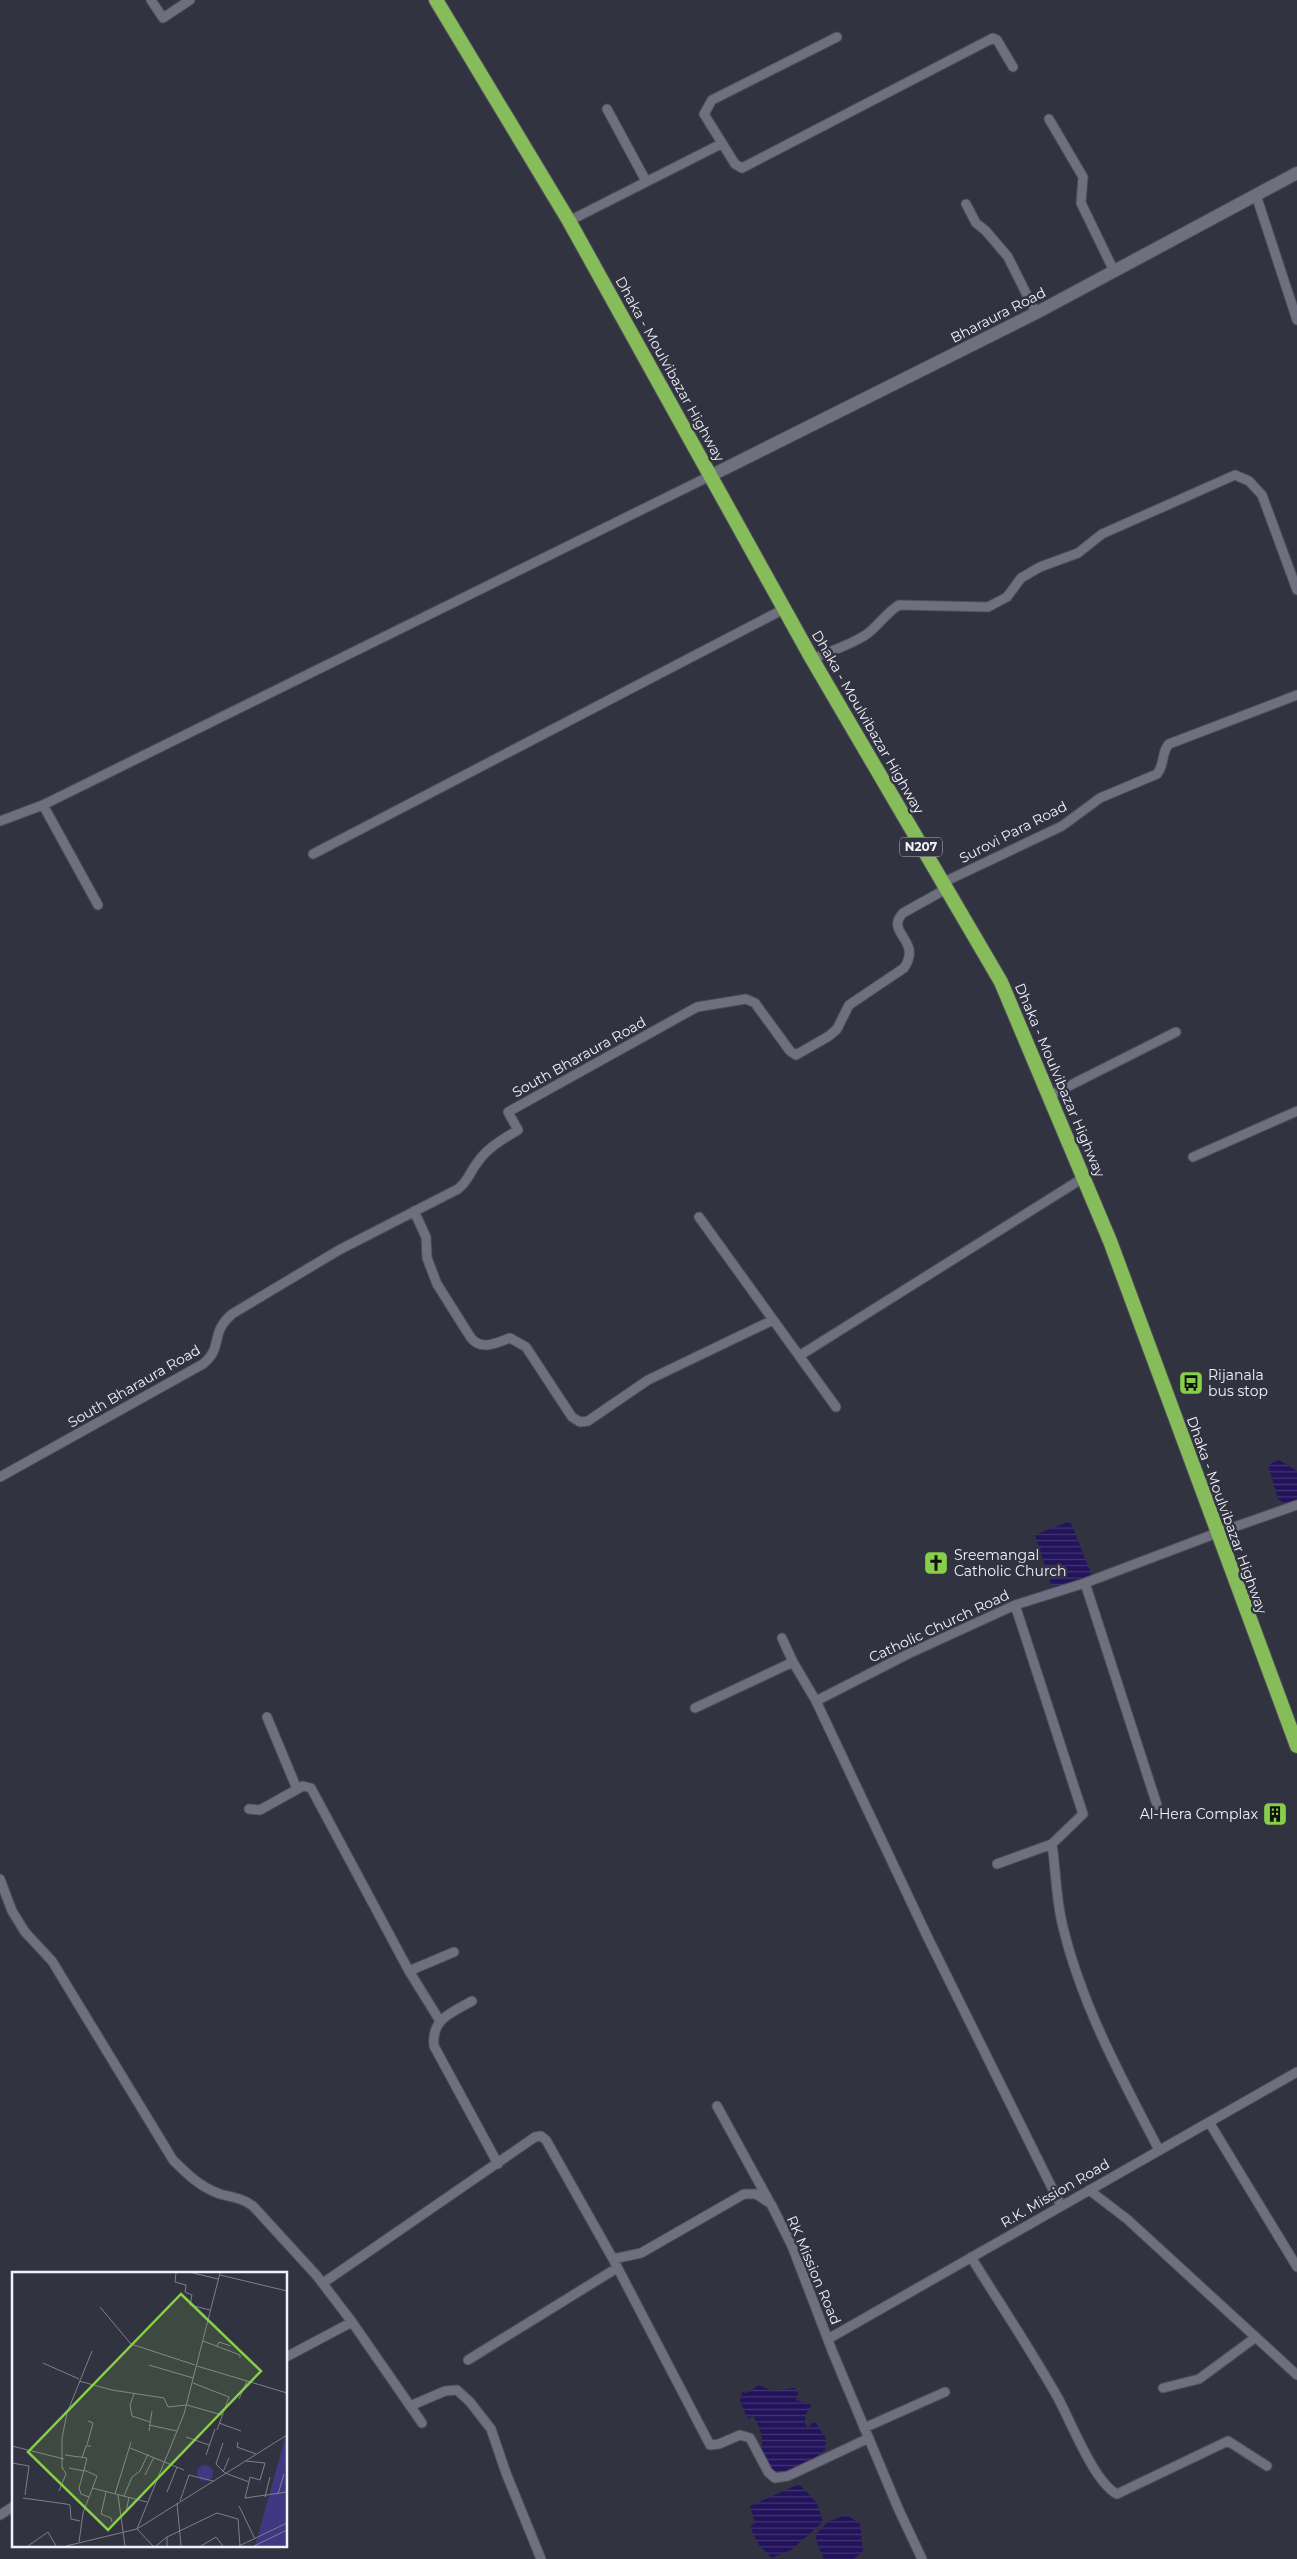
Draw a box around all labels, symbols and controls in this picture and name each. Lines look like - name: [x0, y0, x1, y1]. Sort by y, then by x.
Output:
- street label: Dhaka - Moulvibazar Highway: [611, 273, 729, 465]
- street label: Bharaura Road: [947, 283, 1049, 347]
- street label: Dhaka - Moulvibazar Highway: [808, 627, 928, 817]
- street label: Surovi Para Road: [956, 797, 1070, 867]
- road number: N207: [900, 838, 942, 856]
- street label: Dhaka - Moulvibazar Highway: [1011, 980, 1109, 1180]
- street label: South Bharaura Road: [509, 1013, 649, 1101]
- street label: South Bharaura Road: [64, 1341, 204, 1431]
- place label: Rijanala bus stop: [1208, 1366, 1268, 1400]
- bus stop icon: Rijanala bus stop: [1178, 1370, 1204, 1396]
- street label: Dhaka - Moulvibazar Highway: [1183, 1414, 1271, 1617]
- place label: Sreemangal Catholic Church: [954, 1546, 1067, 1580]
- church icon: Sreemangal Catholic Church: [923, 1550, 949, 1576]
- street label: Catholic Church Road: [866, 1586, 1012, 1666]
- building icon: Al-Hera Complax: [1262, 1801, 1288, 1827]
- place label: Al-Hera Complax: [1140, 1805, 1259, 1823]
- street label: R.K. Mission Road: [997, 2155, 1113, 2231]
- street label: RK Mission Road: [783, 2213, 845, 2327]
- inset map: [12, 2272, 288, 2546]

